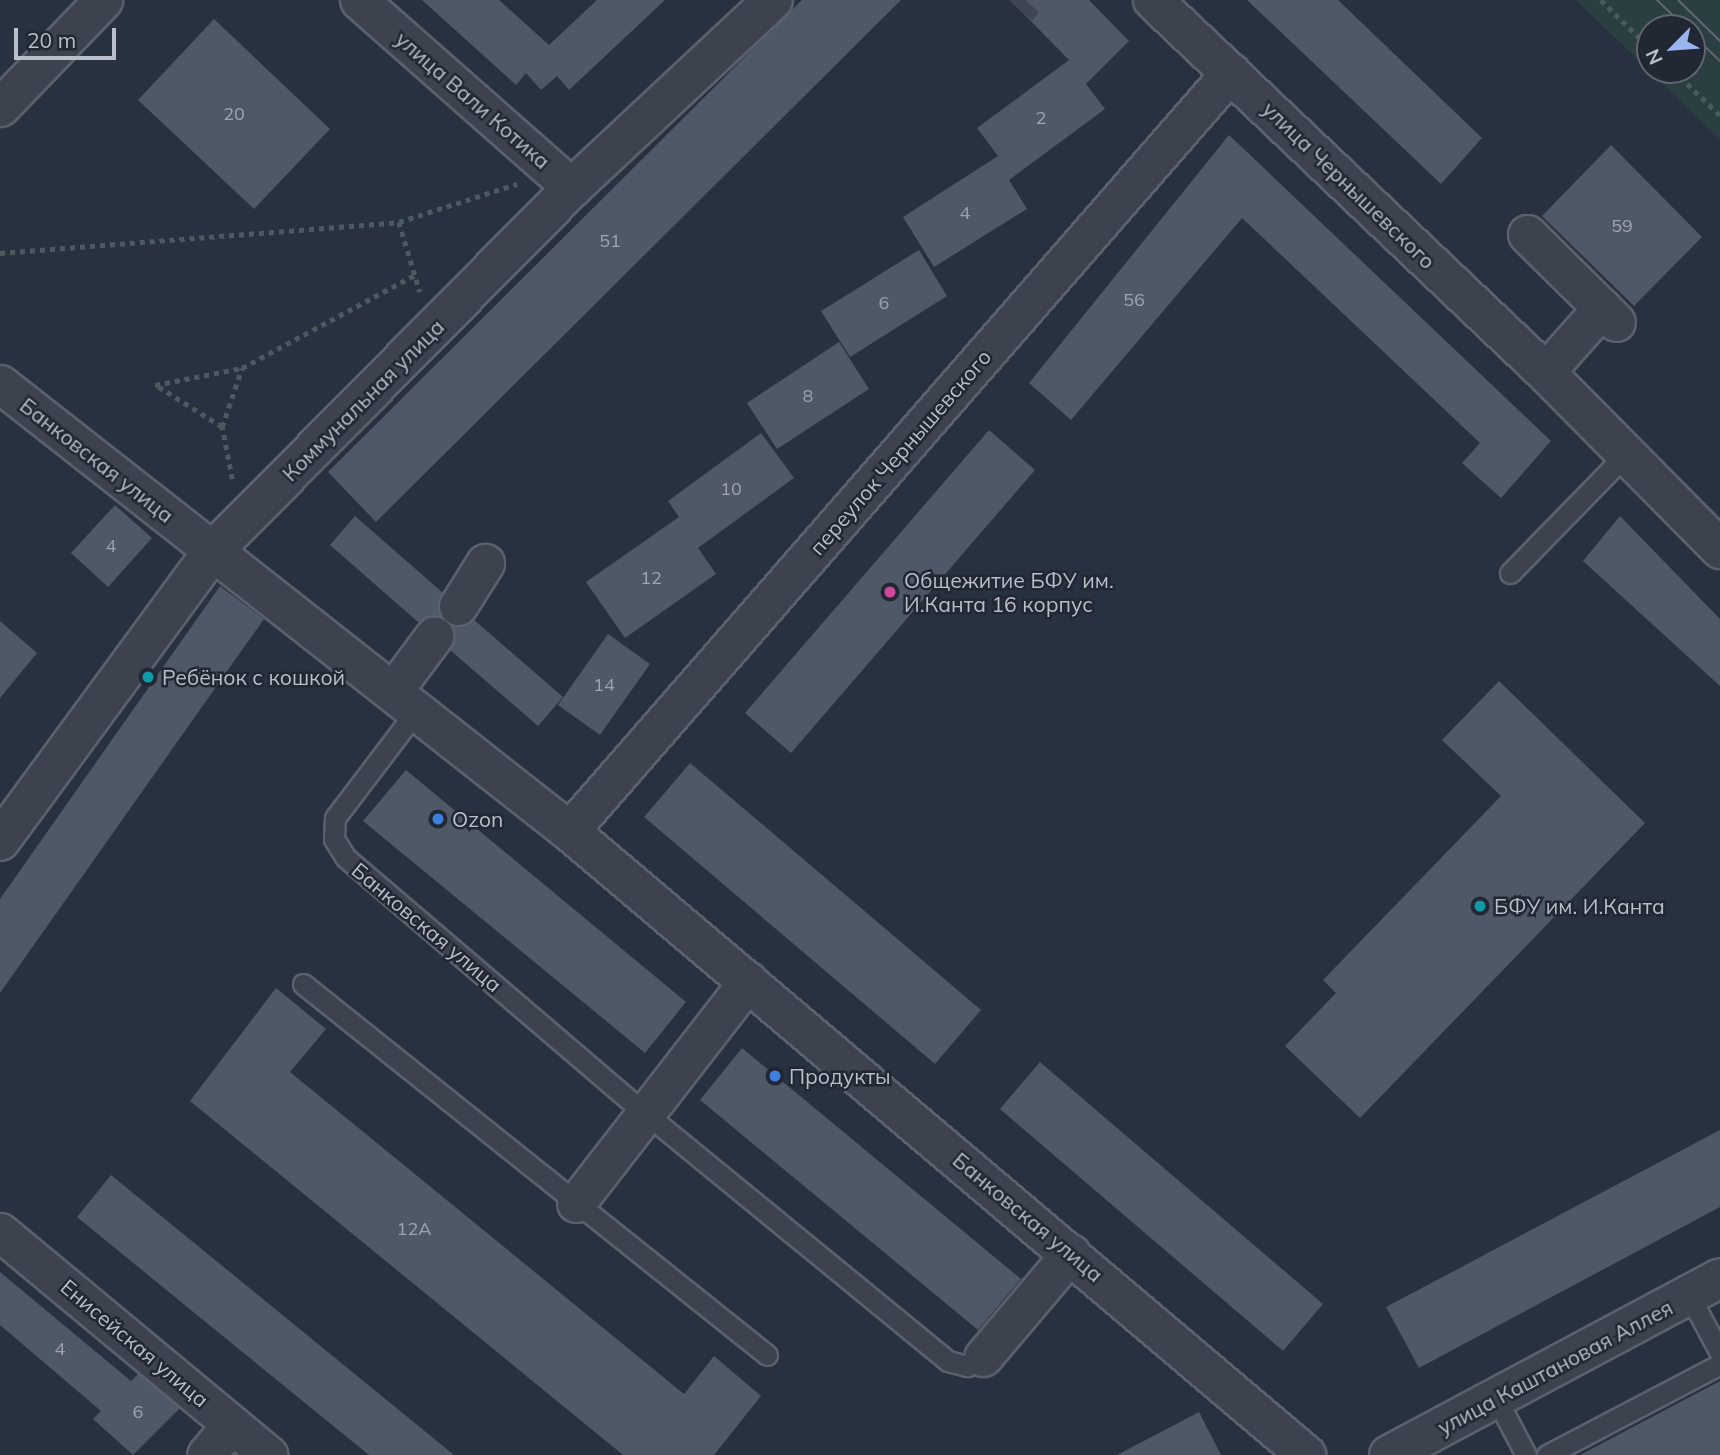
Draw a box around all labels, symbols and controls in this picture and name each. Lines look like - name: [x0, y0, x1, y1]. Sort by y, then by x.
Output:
- scale bar: [18, 14, 119, 58]
- north arrow: [1636, 14, 1706, 84]
- street label: улица Вали Котика: [391, 26, 555, 174]
- text: 20 m: [27, 27, 76, 53]
- text: N: [1640, 45, 1668, 69]
- street label: улица Чернышевского: [1258, 96, 1440, 274]
- house number: 20: [223, 103, 245, 125]
- house number: 2: [1036, 107, 1046, 129]
- house number: 4: [960, 202, 970, 224]
- house number: 59: [1611, 215, 1633, 237]
- house number: 51: [599, 230, 621, 252]
- house number: 56: [1123, 289, 1145, 311]
- house number: 6: [879, 292, 889, 314]
- street label: Коммунальная улица: [277, 314, 449, 486]
- street label: переулок Чернышевского: [804, 344, 996, 560]
- house number: 8: [803, 385, 813, 407]
- street label: Банковская улица: [15, 392, 179, 528]
- house number: 10: [720, 478, 742, 500]
- house number: 4: [106, 535, 116, 557]
- house number: 12: [640, 567, 662, 589]
- place label: Общежитие БФУ им. И.Канта 16 корпус: [904, 567, 1114, 617]
- marker: Общежитие БФУ им. И.Канта 16 корпус: [882, 584, 898, 600]
- place label: Ребёнок с кошкой: [162, 664, 345, 690]
- marker: Ребёнок с кошкой: [140, 669, 156, 685]
- house number: 14: [593, 674, 615, 696]
- place label: Ozon: [452, 806, 503, 832]
- marker: Ozon: [430, 811, 446, 827]
- street label: Банковская улица: [347, 857, 507, 997]
- place label: БФУ им. И.Канта: [1494, 893, 1665, 919]
- marker: БФУ им. И.Канта: [1472, 898, 1488, 914]
- place label: Продукты: [789, 1063, 891, 1089]
- marker: Продукты: [767, 1068, 783, 1084]
- street label: Банковская улица: [948, 1147, 1108, 1287]
- house number: 12А: [397, 1218, 431, 1240]
- street label: Енисейская улица: [56, 1274, 214, 1412]
- street label: улица Каштановая Аллея: [1433, 1294, 1677, 1440]
- house number: 4: [55, 1338, 65, 1360]
- house number: 6: [133, 1401, 143, 1423]

